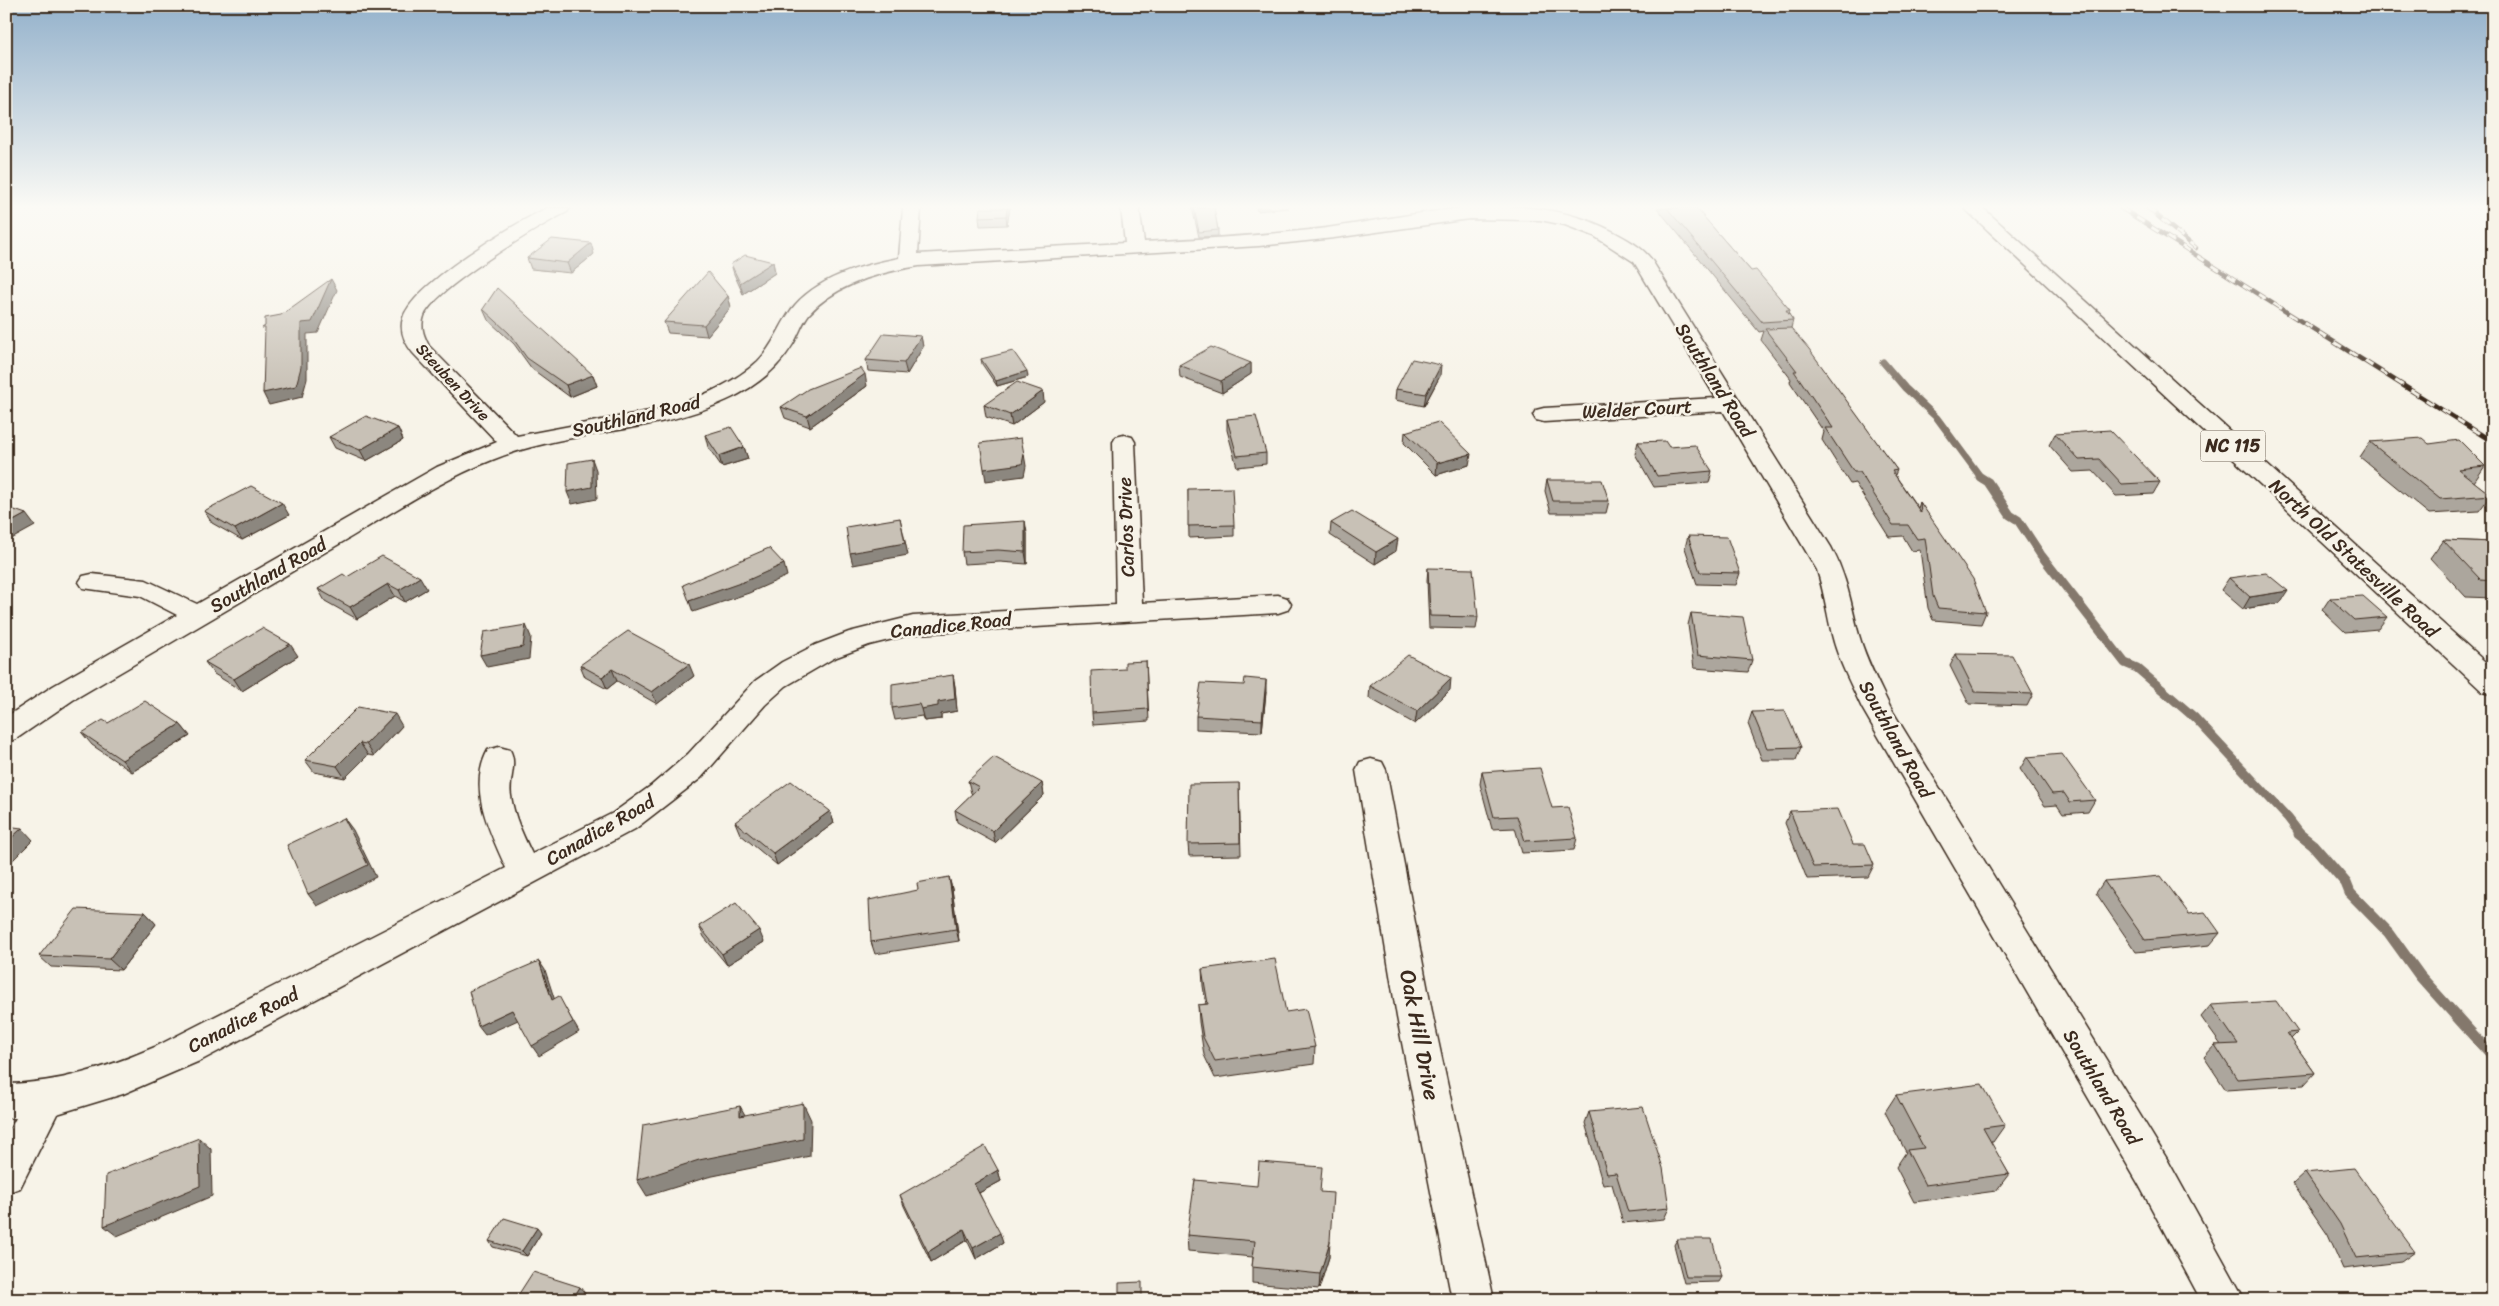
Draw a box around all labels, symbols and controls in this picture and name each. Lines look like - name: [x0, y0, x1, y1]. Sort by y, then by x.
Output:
- street label: Southland Road: [1666, 316, 1765, 446]
- street label: Steuben Drive: [409, 336, 497, 428]
- street label: Southland Road: [569, 385, 705, 447]
- street label: Welder Court: [1581, 390, 1693, 428]
- road number: NC 115: [2200, 431, 2266, 462]
- street label: North Old Statesville Road: [2261, 470, 2448, 647]
- street label: Carlos Drive: [1108, 476, 1144, 578]
- street label: Southland Road: [203, 527, 335, 622]
- street label: Canadice Road: [889, 602, 1015, 648]
- street label: Southland Road: [1850, 674, 1943, 806]
- street label: Canadice Road: [539, 784, 663, 875]
- street label: Oak Hill Drive: [1388, 966, 1452, 1104]
- street label: Canadice Road: [181, 977, 306, 1062]
- street label: Southland Road: [2054, 1022, 2151, 1153]

